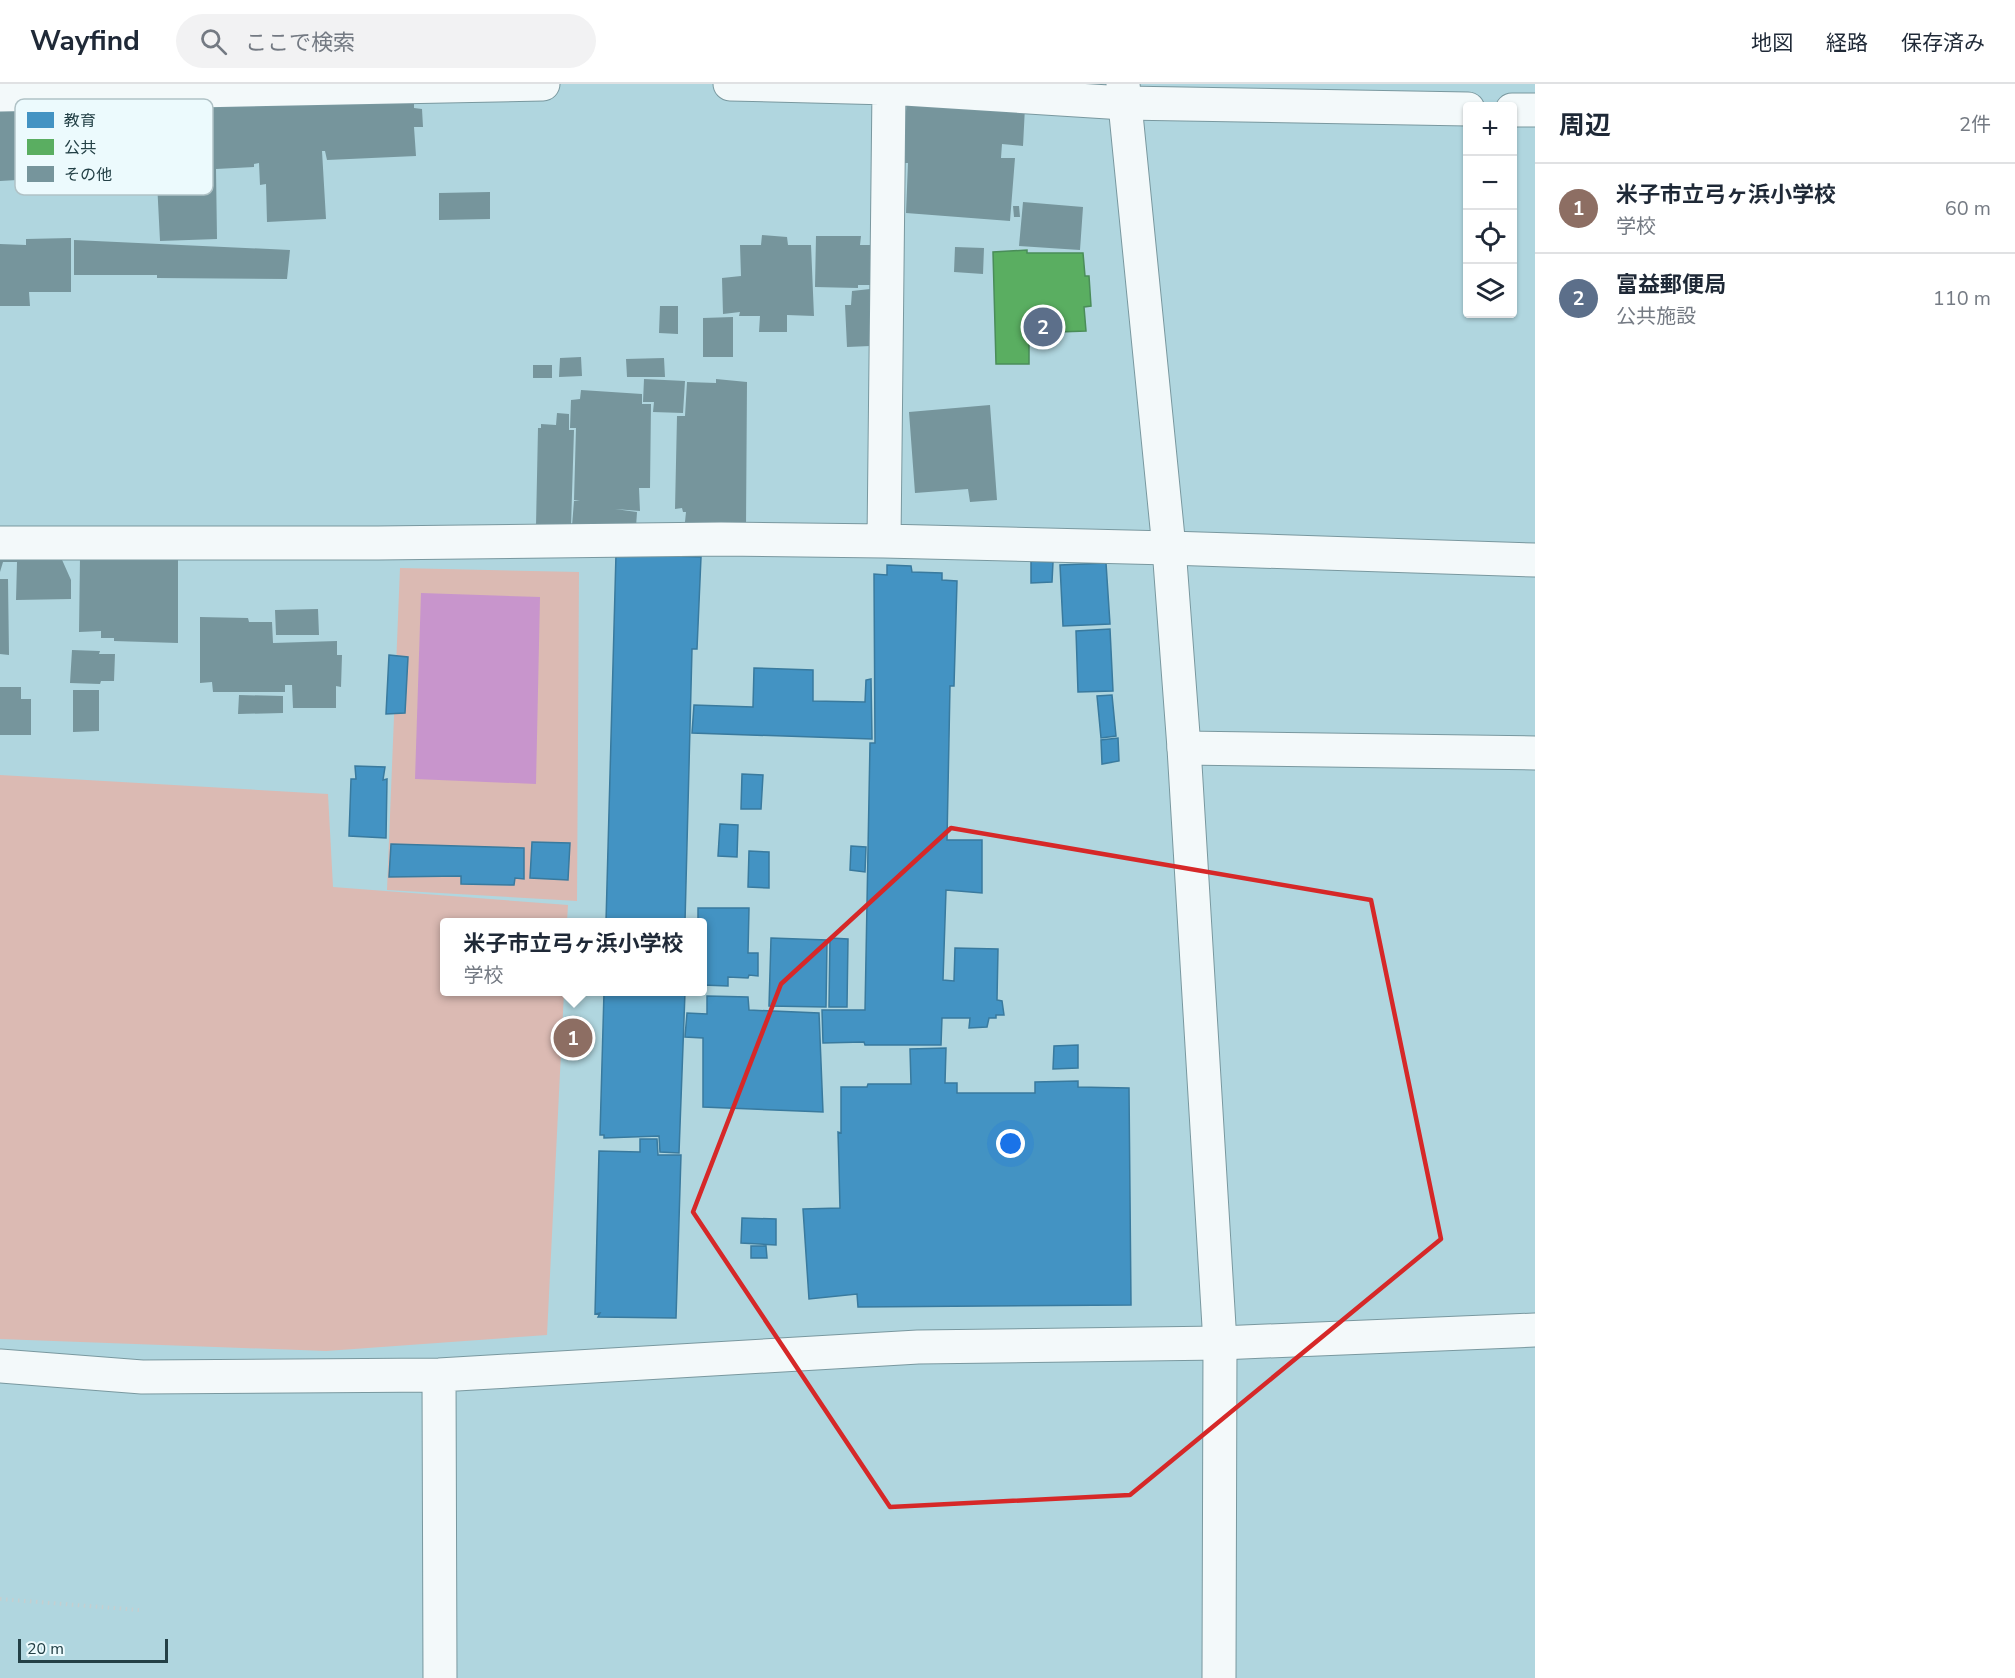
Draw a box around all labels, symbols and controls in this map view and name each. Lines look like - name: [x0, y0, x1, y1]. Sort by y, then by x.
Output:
- search box: [176, 14, 596, 68]
- text: Wayfind: [30, 22, 140, 60]
- icon: search: [197, 25, 230, 58]
- text: ここで検索: [245, 28, 355, 58]
- text: 地図: [1751, 29, 1793, 57]
- text: 経路: [1826, 29, 1868, 57]
- text: 保存済み: [1901, 29, 1985, 57]
- legend: [15, 99, 213, 195]
- map controls: [1463, 102, 1517, 318]
- button: +: [1463, 102, 1517, 156]
- text: 周辺: [1559, 108, 1611, 143]
- text: 教育: [64, 110, 96, 132]
- text: 2件: [1959, 111, 1991, 138]
- text: 公共: [64, 137, 96, 159]
- button: −: [1463, 156, 1517, 210]
- text: その他: [64, 164, 112, 186]
- text: 米子市立弓ヶ浜小学校: [1616, 180, 1836, 210]
- text: 1: [1573, 195, 1585, 222]
- text: 60 m: [1945, 195, 1991, 222]
- button: locate: [1463, 210, 1517, 264]
- text: 学校: [1616, 213, 1656, 240]
- button: layers: [1463, 264, 1517, 318]
- text: 富益郵便局: [1616, 270, 1726, 300]
- text: 2: [1573, 285, 1585, 312]
- text: 110 m: [1933, 285, 1991, 312]
- text: 公共施設: [1616, 303, 1696, 330]
- pin: 2: [1024, 304, 1062, 350]
- popup: [440, 918, 707, 996]
- text: 米子市立弓ヶ浜小学校: [463, 929, 684, 959]
- text: 学校: [463, 962, 503, 989]
- pin: 1: [554, 1016, 592, 1060]
- your location: [996, 1129, 1025, 1158]
- scale bar: [18, 1636, 168, 1664]
- text: 20 m: [27, 1638, 64, 1660]

